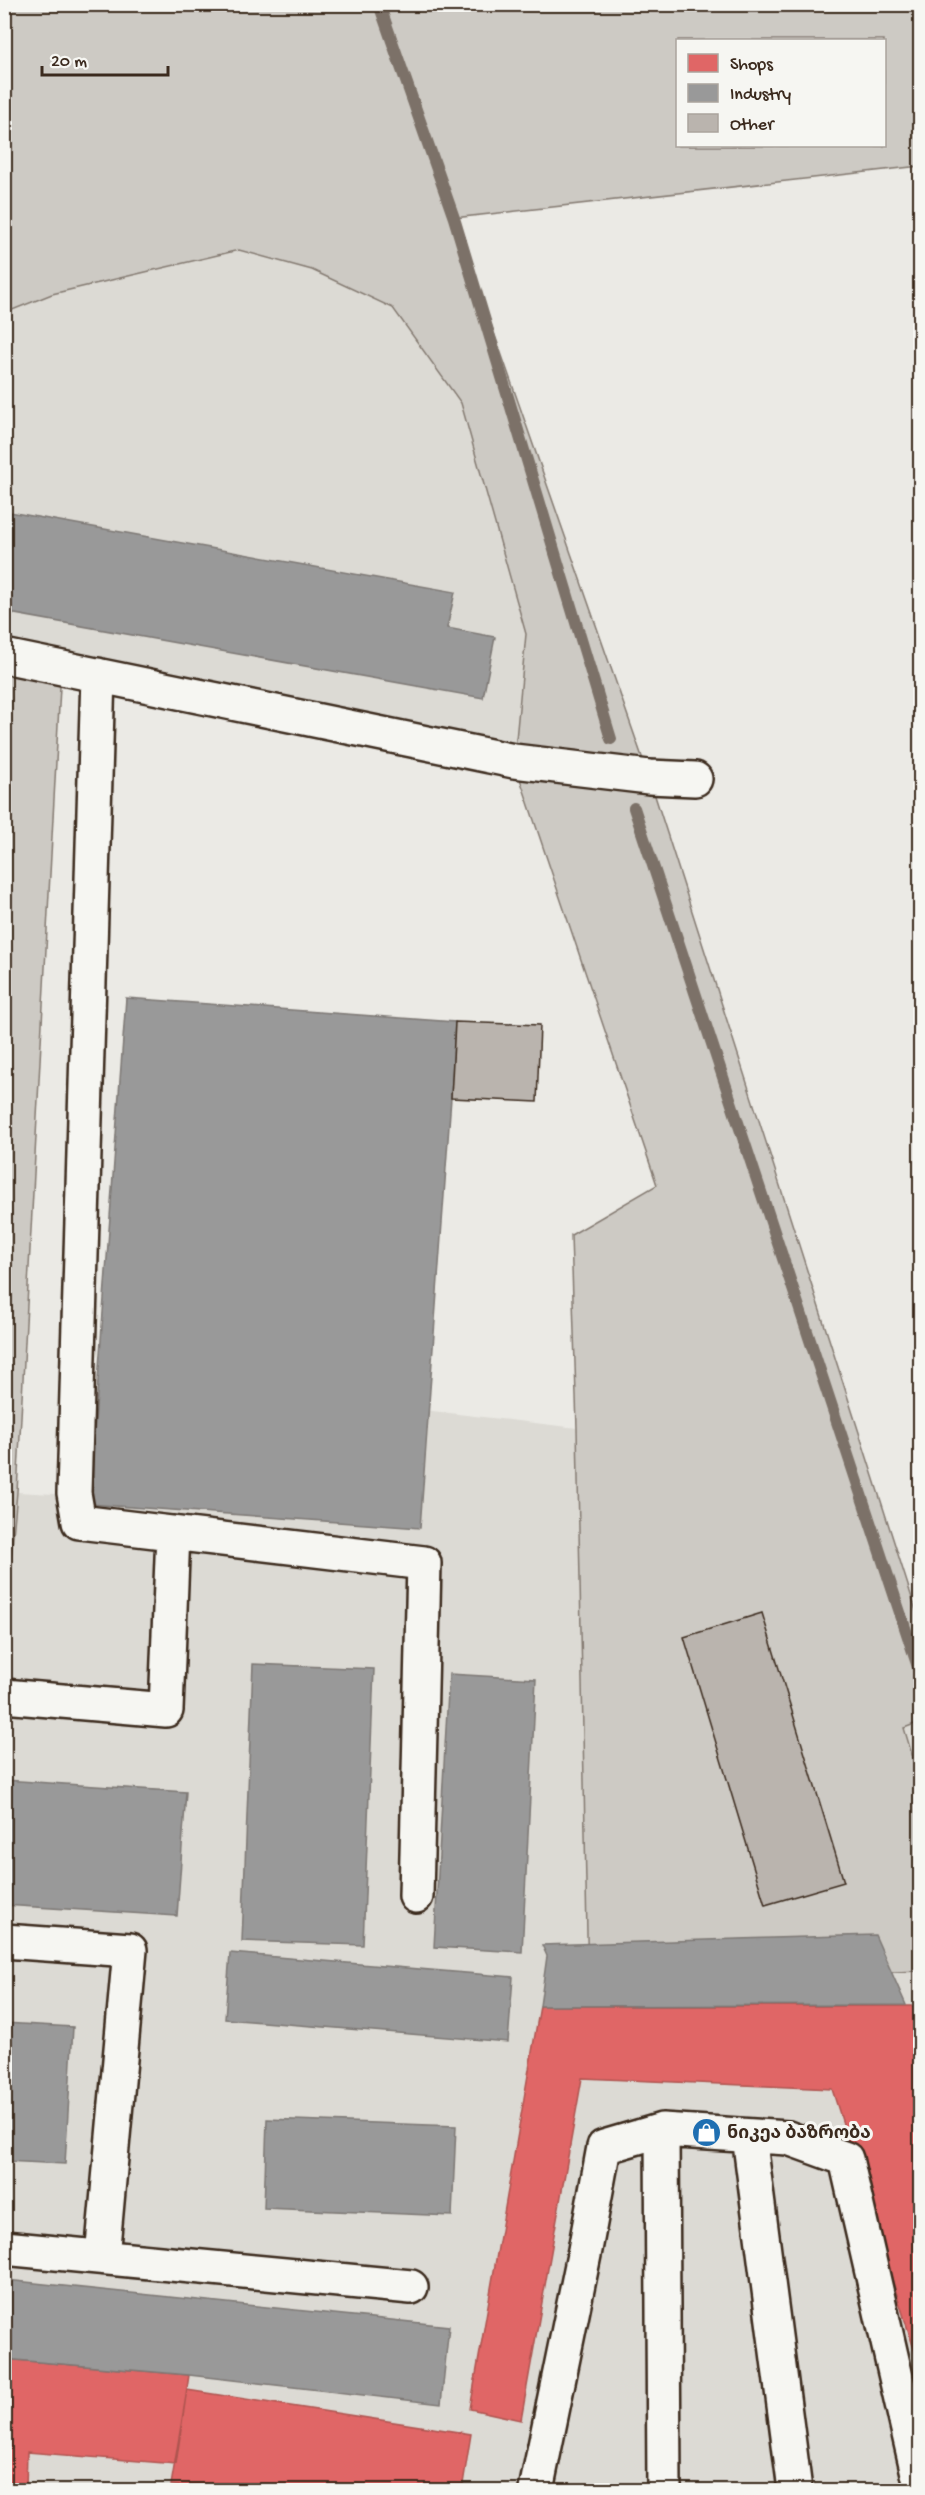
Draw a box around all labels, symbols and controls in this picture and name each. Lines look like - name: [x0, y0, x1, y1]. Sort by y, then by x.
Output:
- scale bar: [42, 39, 168, 77]
- legend: [676, 39, 886, 147]
- text: 20 m: [51, 52, 87, 73]
- text: Shops: [730, 55, 774, 76]
- text: Industry: [730, 85, 791, 106]
- text: Other: [730, 115, 775, 136]
- shop icon: ნიკეა ბაზრობა: [690, 2116, 722, 2148]
- place label: ნიკეა ბაზრობა: [727, 2123, 871, 2145]

